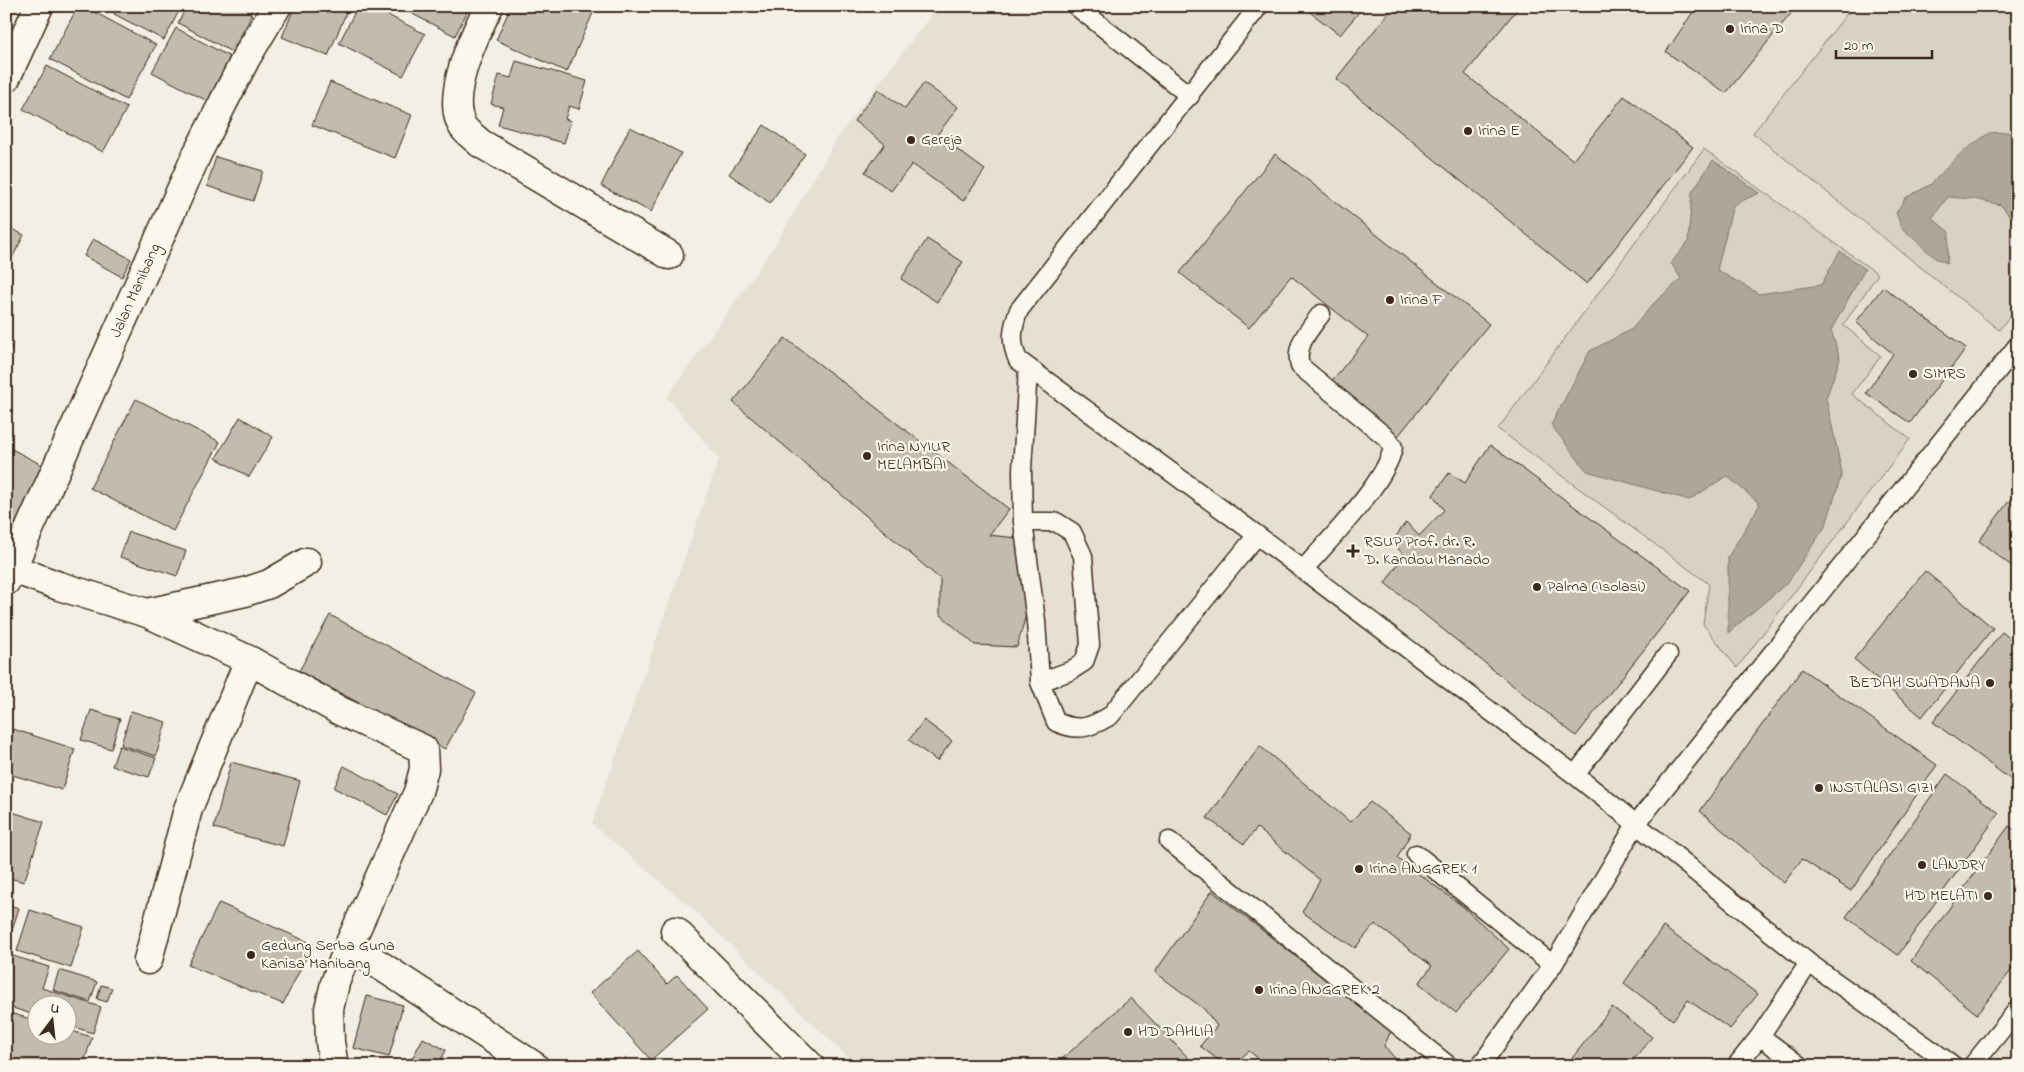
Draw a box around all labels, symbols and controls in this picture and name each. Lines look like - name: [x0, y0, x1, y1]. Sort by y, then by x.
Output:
- place label: Irina D: [1740, 17, 1784, 41]
- marker: Irina D: [1724, 23, 1736, 35]
- scale bar: [1836, 28, 1933, 60]
- text: 20 m: [1844, 35, 1874, 57]
- place label: Irina E: [1478, 119, 1520, 143]
- marker: Irina E: [1462, 125, 1474, 137]
- place label: Gereja: [921, 128, 962, 152]
- marker: Gereja: [905, 134, 917, 146]
- street label: Jalan Manibang: [104, 240, 167, 342]
- place label: Irina F: [1400, 288, 1443, 312]
- marker: Irina F: [1384, 294, 1396, 306]
- place label: SIMRS: [1923, 362, 1966, 386]
- marker: SIMRS: [1907, 368, 1919, 380]
- place label: Irina NYIUR MELAMBAI: [877, 435, 950, 477]
- marker: Irina NYIUR MELAMBAI: [861, 450, 873, 462]
- place label: RSUP Prof. dr. R. D. Kandou Manado: [1363, 530, 1490, 572]
- marker: RSUP Prof. dr. R. D. Kandou Manado: [1346, 544, 1360, 558]
- place label: Palma (Isolasi): [1547, 575, 1646, 599]
- marker: Palma (Isolasi): [1531, 581, 1543, 593]
- place label: BEDAH SWADANA: [1849, 671, 1980, 695]
- marker: BEDAH SWADANA: [1984, 677, 1996, 689]
- place label: INSTALASI GIZI: [1829, 776, 1933, 800]
- marker: INSTALASI GIZI: [1813, 782, 1825, 794]
- place label: LANDRY: [1932, 853, 1986, 877]
- place label: Irina ANGGREK 1: [1369, 857, 1477, 881]
- marker: LANDRY: [1916, 859, 1928, 871]
- marker: Irina ANGGREK 1: [1353, 863, 1365, 875]
- place label: HD MELATI: [1905, 884, 1978, 908]
- marker: HD MELATI: [1982, 890, 1994, 902]
- place label: Gedung Serba Guna Kanisa Manibang: [261, 934, 395, 976]
- marker: Gedung Serba Guna Kanisa Manibang: [245, 949, 257, 961]
- place label: Irina ANGGREK 2: [1269, 978, 1380, 1002]
- marker: Irina ANGGREK 2: [1253, 984, 1265, 996]
- north arrow: [28, 994, 78, 1044]
- text: U: [48, 998, 62, 1020]
- place label: HD DAHLIA: [1138, 1020, 1214, 1044]
- marker: HD DAHLIA: [1122, 1026, 1134, 1038]

